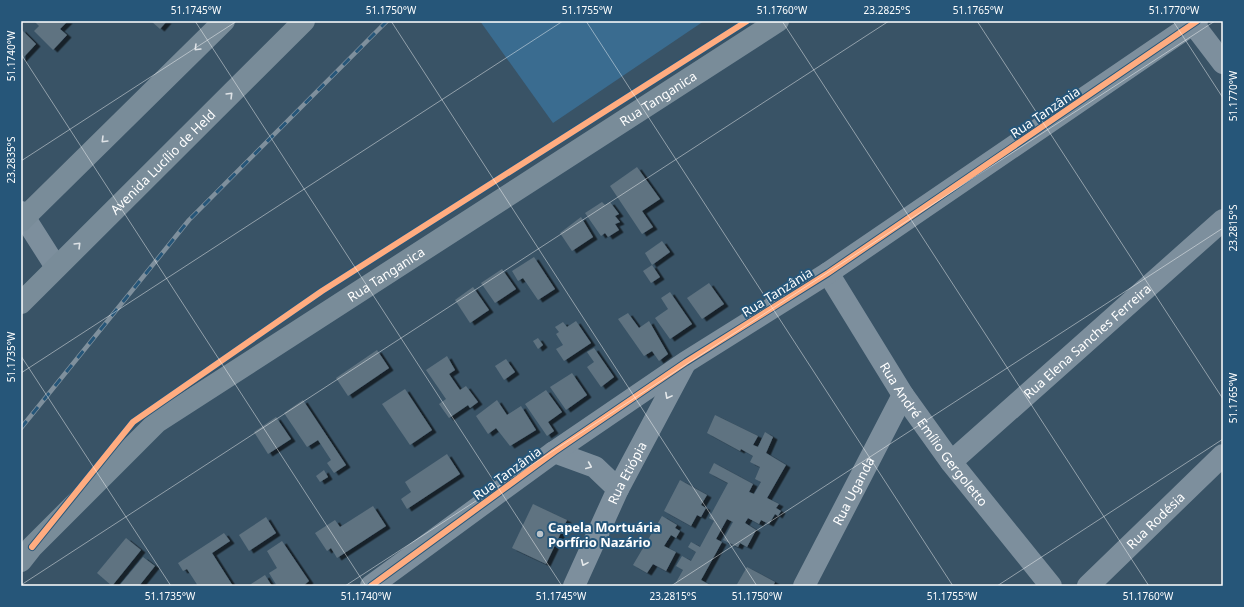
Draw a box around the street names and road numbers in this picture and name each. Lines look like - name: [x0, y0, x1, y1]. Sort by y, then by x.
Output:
- street label: Rua Tanganica: [616, 67, 700, 130]
- street label: Rua Tanzânia: [1007, 82, 1083, 142]
- street label: Avenida Lucílio de Held: [106, 105, 219, 218]
- street label: Rua Tanganica: [344, 243, 428, 306]
- street label: Rua Tanzânia: [738, 263, 816, 321]
- street label: Rua Elena Sanches Ferreira: [1019, 279, 1155, 403]
- street label: Rua André Emílio Gergoletto: [876, 359, 992, 510]
- street label: Rua Etiópia: [603, 438, 651, 507]
- street label: Rua Tanzânia: [469, 442, 545, 504]
- street label: Rua Uganda: [828, 454, 878, 528]
- street label: Rua Rodésia: [1122, 488, 1189, 553]

